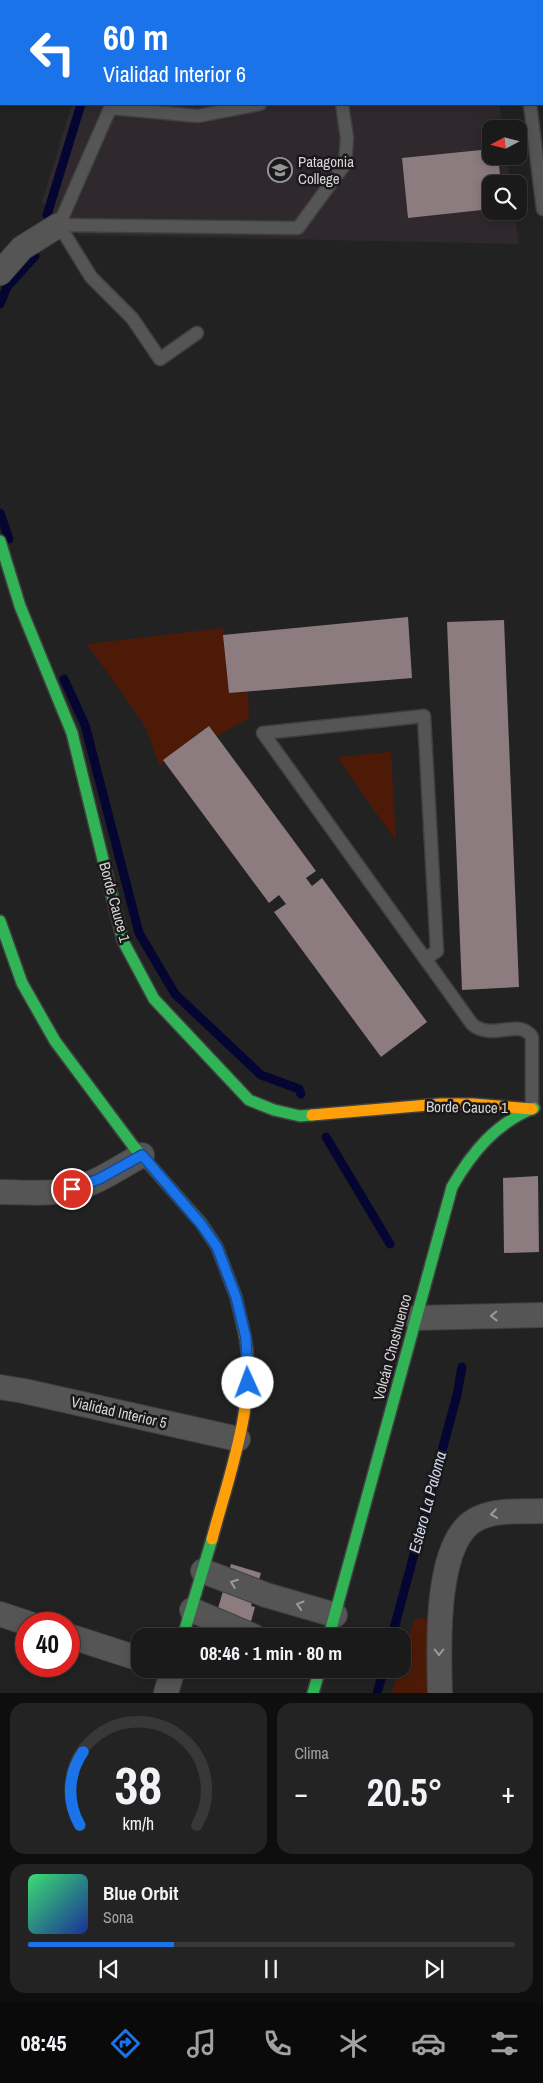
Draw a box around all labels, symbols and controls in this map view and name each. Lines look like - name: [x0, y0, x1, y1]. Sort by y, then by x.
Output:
- text: 60 m: [103, 14, 168, 61]
- icon: left: [20, 20, 85, 85]
- text: Vialidad Interior 6: [103, 59, 246, 89]
- north arrow: [482, 120, 528, 165]
- map controls: [482, 120, 527, 220]
- place label: Patagonia College: [298, 151, 354, 189]
- school or university icon: Patagonia College: [267, 157, 293, 183]
- button: search: [482, 175, 527, 220]
- street label: Borde Cauce 1: [94, 860, 136, 944]
- street label: Borde Cauce 1: [426, 1096, 508, 1118]
- pin: [51, 1168, 93, 1210]
- icon: arrive: [58, 1175, 86, 1203]
- street label: Volcán Choshuenco: [368, 1291, 416, 1403]
- one-way arrow: [490, 1311, 498, 1321]
- position arrow: [221, 1356, 273, 1408]
- street label: Vialidad Interior 5: [69, 1391, 169, 1433]
- water label: Estero La Paloma: [403, 1449, 451, 1555]
- one-way arrow: [490, 1508, 498, 1519]
- one-way arrow: [230, 1579, 239, 1589]
- one-way arrow: [297, 1600, 305, 1610]
- speed limit sign: 40: [15, 1612, 80, 1677]
- text: 08:46 · 1 min · 80 m: [200, 1640, 342, 1666]
- one-way arrow: [434, 1649, 444, 1657]
- text: Clima: [295, 1742, 329, 1764]
- text: 38: [115, 1750, 162, 1820]
- text: 20.5°: [367, 1767, 443, 1818]
- text: −: [295, 1774, 308, 1812]
- text: +: [502, 1774, 515, 1812]
- text: km/h: [122, 1812, 154, 1836]
- text: Blue Orbit: [103, 1880, 178, 1906]
- text: Sona: [103, 1906, 134, 1928]
- icon: previous: [95, 1955, 123, 1983]
- icon: pause: [257, 1955, 285, 1983]
- icon: next: [420, 1955, 448, 1983]
- icon: directions: [108, 2026, 143, 2061]
- icon: music: [184, 2026, 219, 2061]
- icon: phone: [260, 2026, 295, 2061]
- icon: climate: [336, 2026, 371, 2061]
- icon: car: [411, 2026, 446, 2061]
- icon: filters: [487, 2026, 522, 2061]
- text: 08:45: [20, 2028, 67, 2058]

